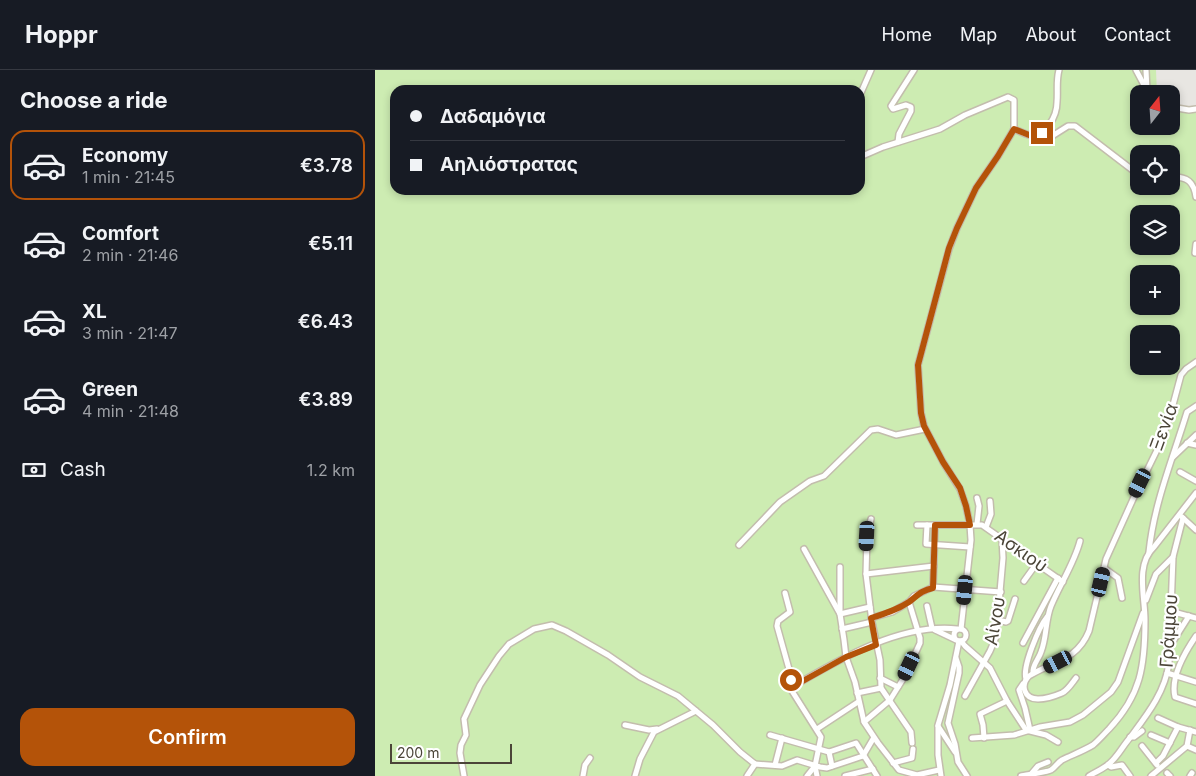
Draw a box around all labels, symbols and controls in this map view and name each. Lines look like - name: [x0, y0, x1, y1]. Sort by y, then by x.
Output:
- text: Hoppr: [25, 20, 98, 49]
- text: Home: [882, 24, 932, 45]
- text: Map: [960, 24, 997, 45]
- text: About: [1025, 24, 1076, 45]
- text: Contact: [1104, 24, 1171, 45]
- north arrow: [1130, 85, 1180, 135]
- map controls: [1130, 85, 1180, 375]
- text: Choose a ride: [20, 87, 168, 113]
- text: Δαδαμόγια: [440, 105, 546, 128]
- route end: [1031, 122, 1053, 144]
- icon: car: [22, 143, 67, 188]
- text: Economy: [82, 144, 168, 167]
- button: locate: [1130, 145, 1180, 195]
- text: Αηλιόστρατας: [440, 153, 578, 176]
- text: €3.78: [300, 154, 353, 177]
- text: 1 min · 21:45: [82, 167, 175, 187]
- button: layers: [1130, 205, 1180, 255]
- icon: car: [22, 221, 67, 266]
- text: Comfort: [82, 222, 159, 245]
- text: €5.11: [308, 232, 353, 255]
- text: 2 min · 21:46: [82, 245, 178, 265]
- button: +: [1130, 265, 1180, 315]
- icon: car: [22, 299, 67, 344]
- text: XL: [82, 300, 107, 323]
- text: €6.43: [298, 310, 353, 333]
- text: 3 min · 21:47: [82, 323, 178, 343]
- button: −: [1130, 325, 1180, 375]
- icon: car: [22, 377, 67, 422]
- text: Green: [82, 378, 138, 401]
- text: €3.89: [299, 388, 353, 411]
- street label: Ξενία: [1145, 400, 1182, 453]
- text: 4 min · 21:48: [82, 401, 179, 421]
- icon: cash: [20, 456, 48, 484]
- text: Cash: [60, 458, 106, 481]
- text: 1.2 km: [307, 460, 355, 480]
- car: [1126, 466, 1153, 500]
- car: [858, 521, 875, 551]
- street label: Ασκιού: [991, 525, 1052, 576]
- car: [1090, 566, 1111, 598]
- car: [955, 574, 974, 606]
- street label: Γράμμου: [1155, 594, 1182, 668]
- street label: Αίνου: [980, 595, 1009, 647]
- car: [895, 649, 922, 683]
- car: [1041, 649, 1074, 675]
- route start: [780, 669, 802, 691]
- button: Confirm: [20, 708, 355, 766]
- scale bar: [390, 741, 513, 764]
- text: 200 m: [397, 744, 439, 761]

